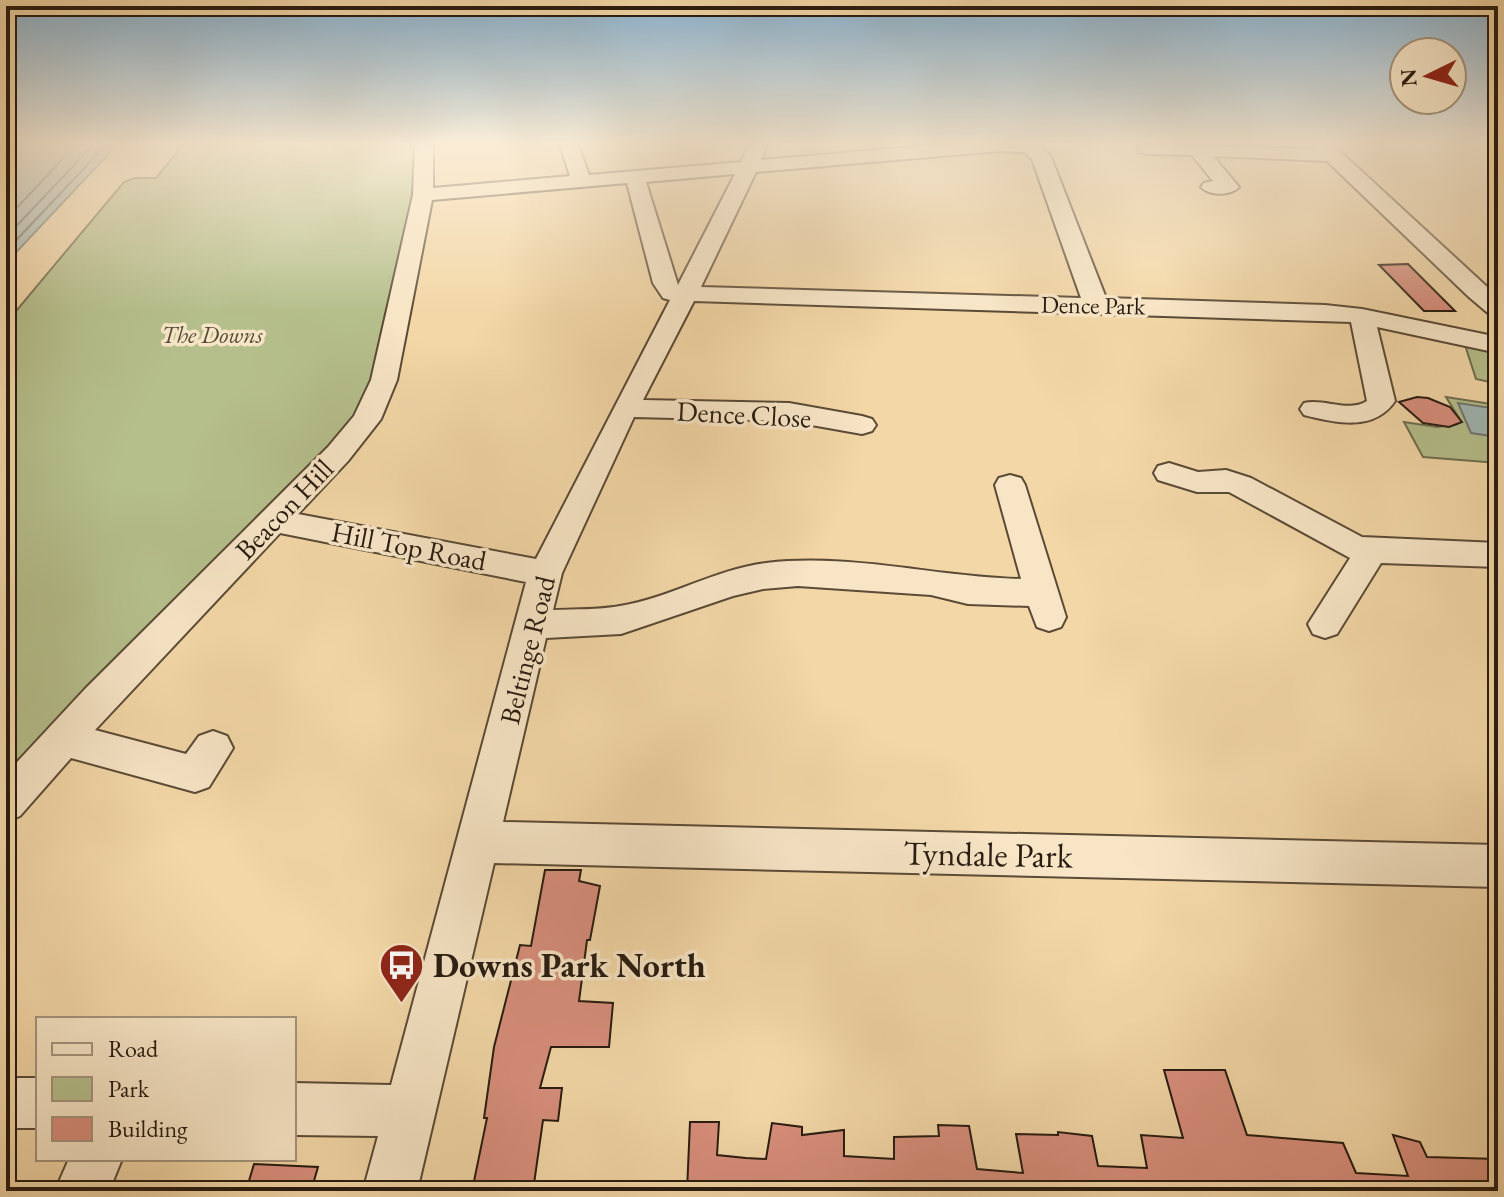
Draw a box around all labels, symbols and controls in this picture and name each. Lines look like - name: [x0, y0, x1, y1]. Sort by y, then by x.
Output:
- north arrow: [1388, 36, 1468, 116]
- text: N: [1393, 67, 1424, 88]
- street label: Dence Park: [1040, 289, 1146, 321]
- park label: The Downs: [161, 319, 263, 350]
- street label: Dence Close: [676, 393, 812, 436]
- street label: Beacon Hill: [227, 451, 341, 567]
- street label: Hill Top Road: [329, 513, 490, 579]
- street label: Beltinge Road: [491, 571, 563, 728]
- street label: Tyndale Park: [903, 831, 1074, 877]
- bus stop icon: Downs Park North: [378, 941, 426, 1004]
- place label: Downs Park North: [433, 943, 706, 987]
- legend: [36, 1017, 296, 1161]
- text: Road: [108, 1033, 159, 1064]
- text: Park: [108, 1073, 150, 1104]
- text: Building: [108, 1113, 188, 1144]

